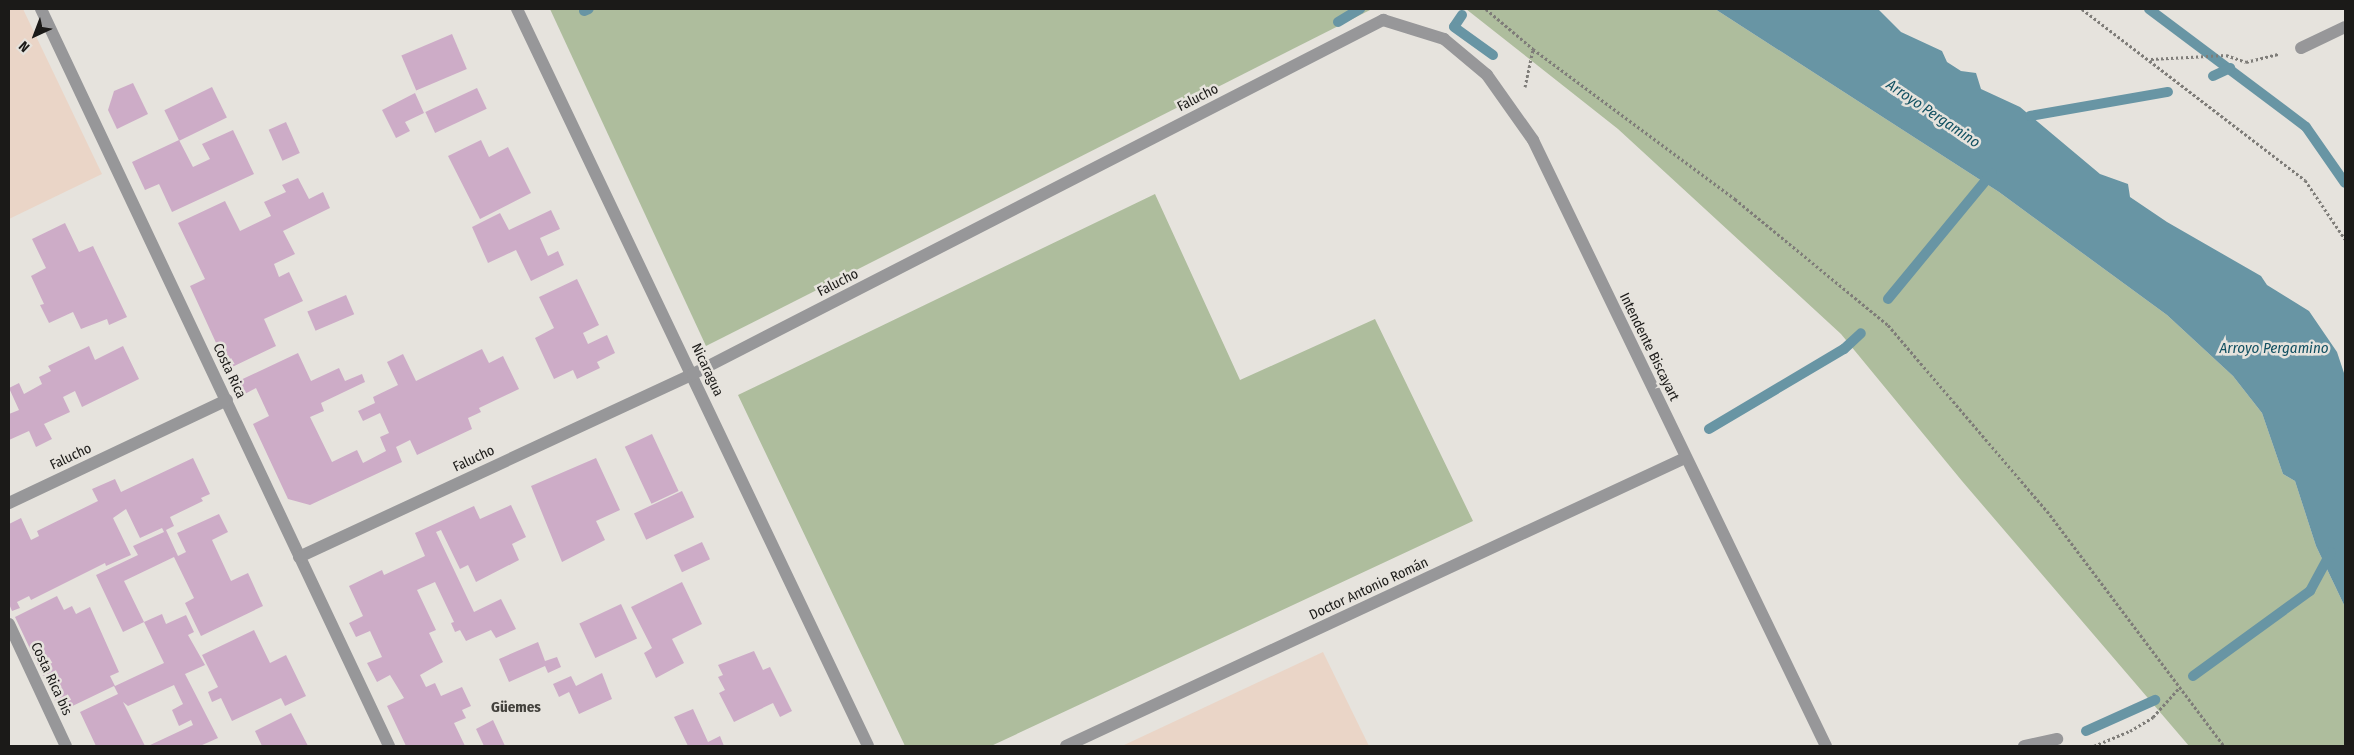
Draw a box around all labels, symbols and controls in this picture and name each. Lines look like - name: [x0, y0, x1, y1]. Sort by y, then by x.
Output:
- north arrow: [10, 10, 60, 60]
- text: N: [16, 37, 33, 55]
- water label: Arroyo Pergamino: [1883, 76, 1983, 152]
- street label: Falucho: [1175, 81, 1221, 115]
- street label: Falucho: [815, 266, 861, 300]
- street label: Intendente Biscayart: [1616, 290, 1682, 404]
- water label: Arroyo Pergamino: [2219, 340, 2329, 358]
- street label: Costa Rica: [209, 341, 249, 401]
- street label: Nicaragua: [687, 341, 727, 399]
- street label: Falucho: [48, 440, 94, 474]
- street label: Falucho: [451, 442, 497, 476]
- street label: Doctor Antonio Román: [1307, 554, 1431, 624]
- street label: Costa Rica bis: [27, 640, 75, 718]
- district label: Güemes: [491, 699, 541, 717]

